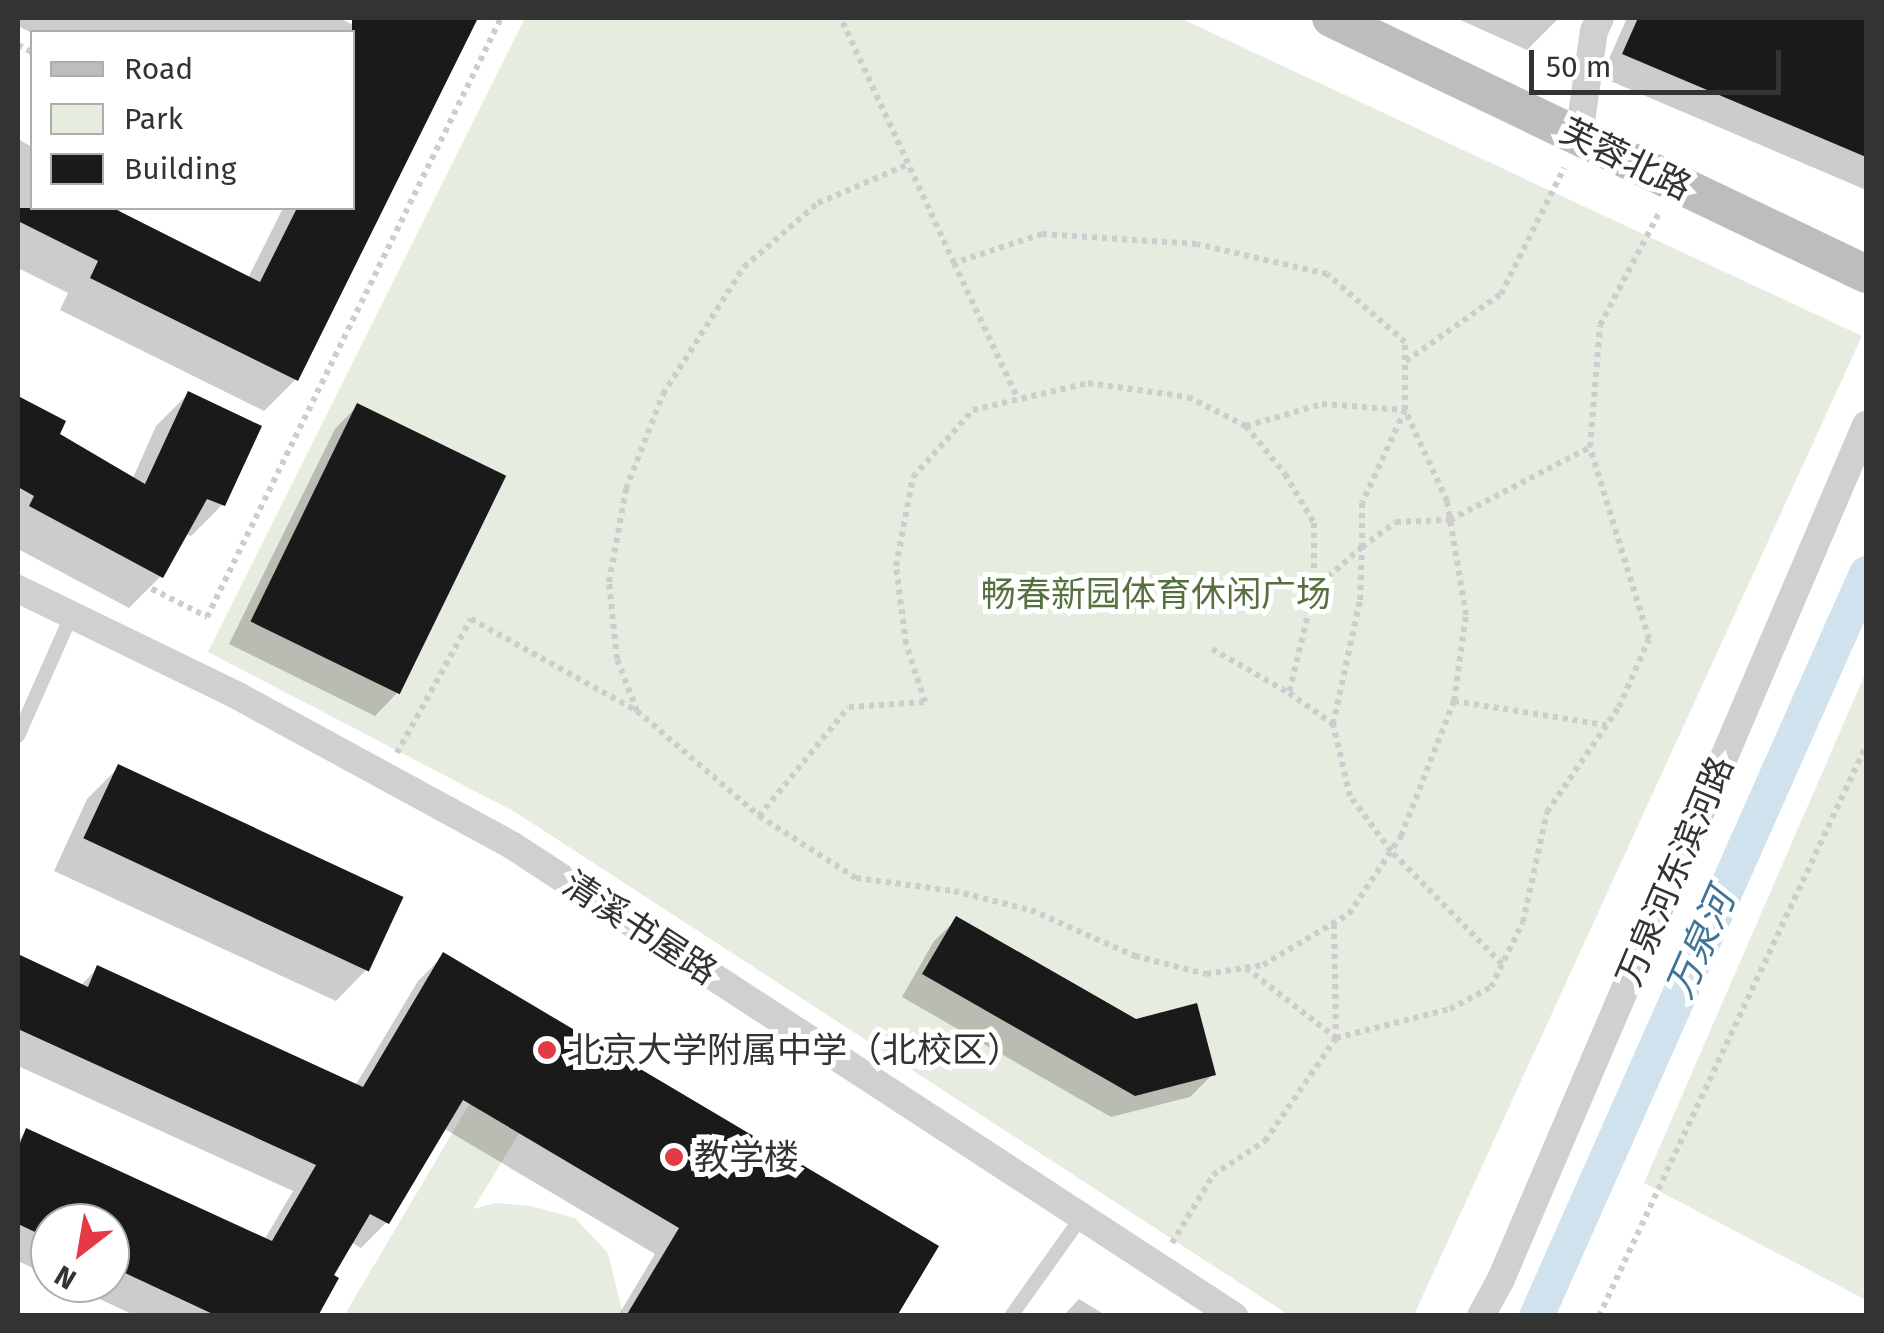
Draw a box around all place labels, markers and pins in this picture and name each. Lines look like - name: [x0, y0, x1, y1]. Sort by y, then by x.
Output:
- place label: 北京大学附属中学（北校区）: [567, 1029, 1022, 1071]
- marker: 北京大学附属中学（北校区）: [536, 1039, 558, 1061]
- place label: 教学楼: [694, 1136, 799, 1178]
- marker: 教学楼: [663, 1146, 685, 1168]

